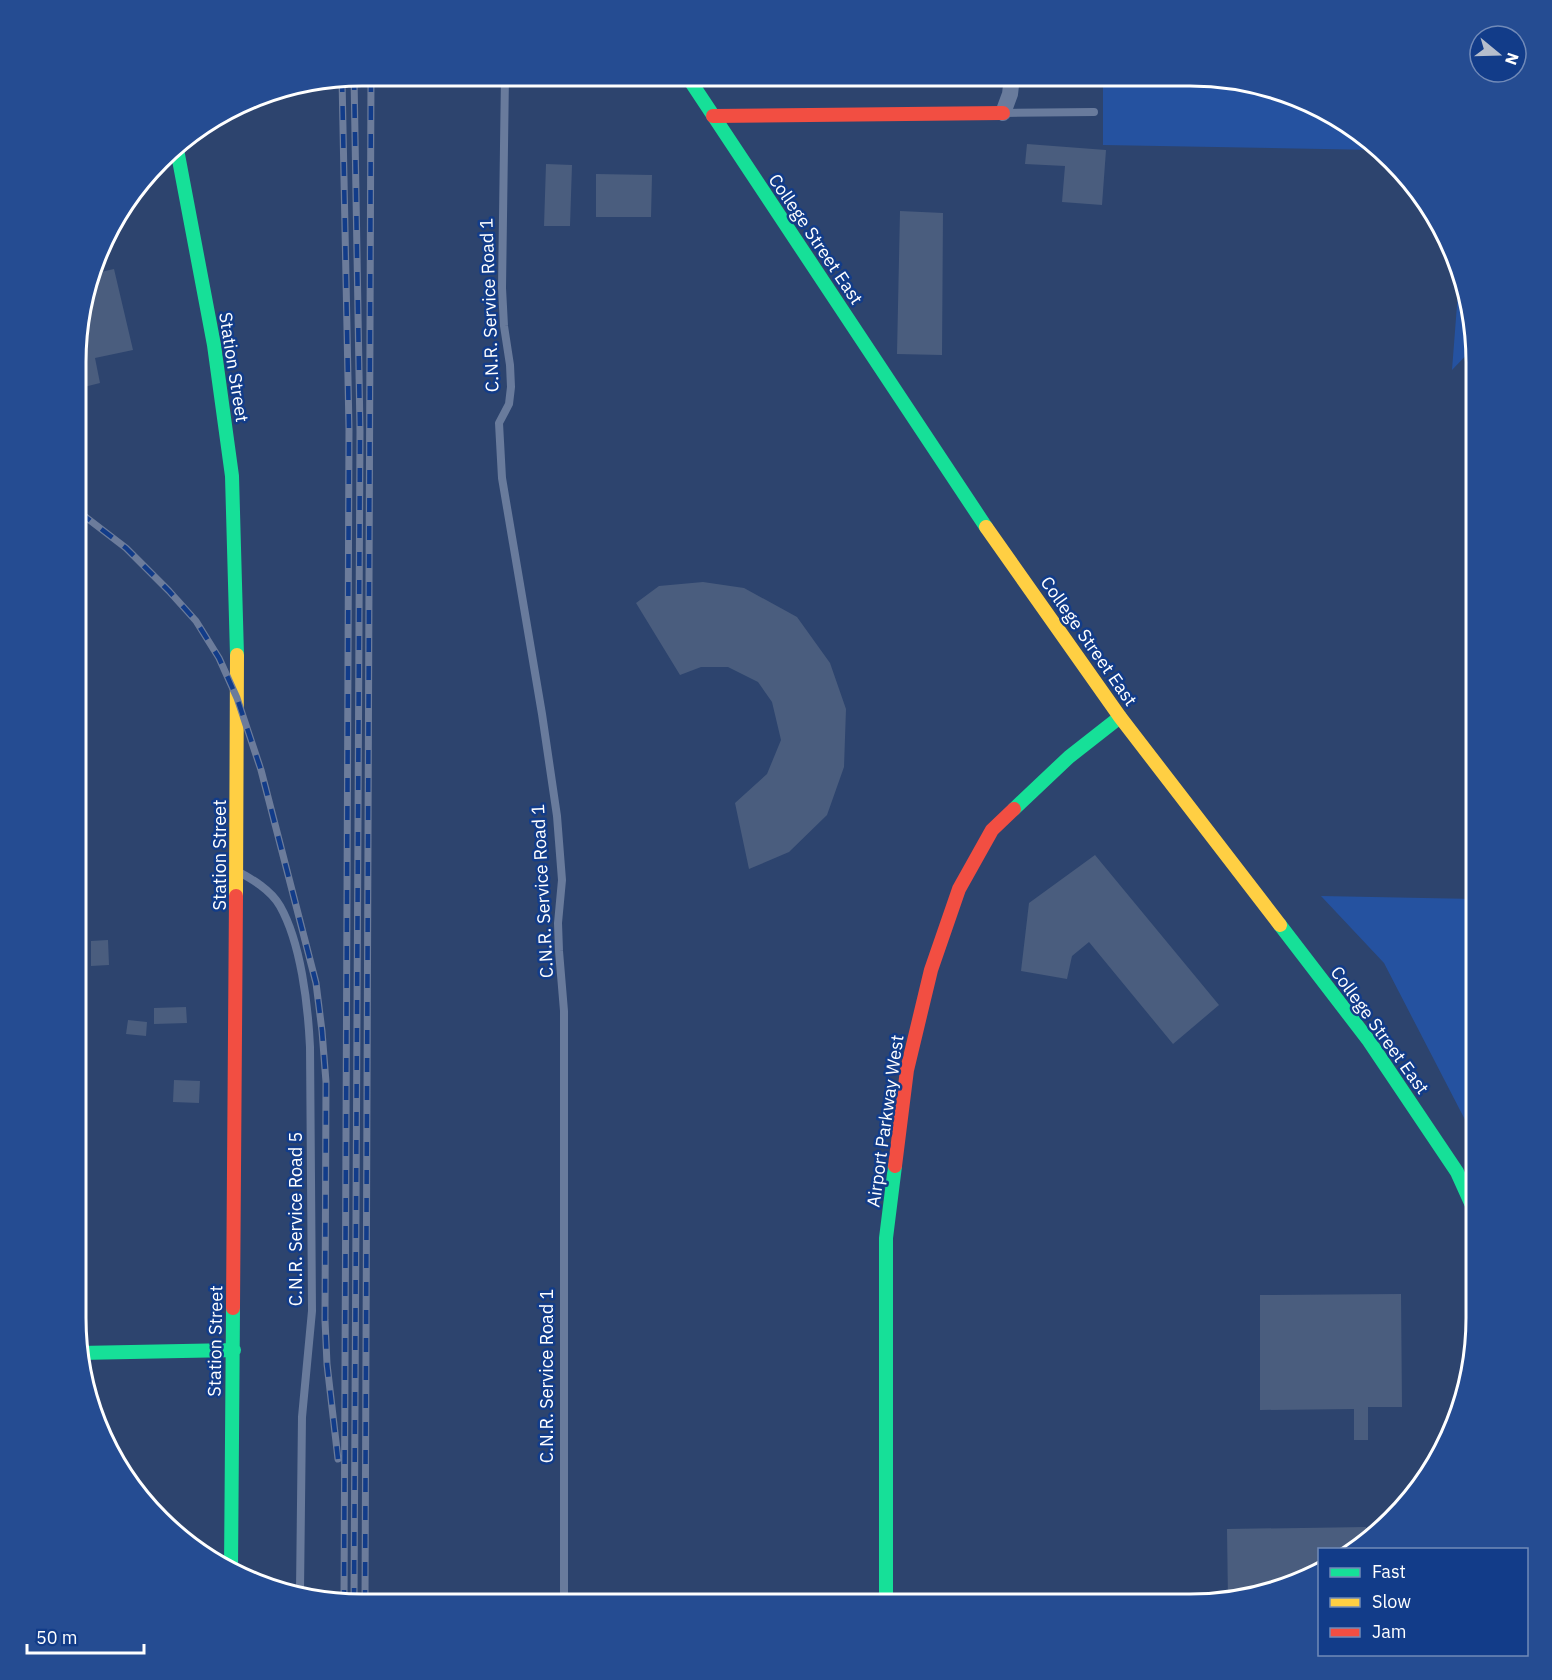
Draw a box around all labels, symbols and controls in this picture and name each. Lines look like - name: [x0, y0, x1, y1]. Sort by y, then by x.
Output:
- north arrow: [1468, 24, 1528, 84]
- text: N: [1501, 50, 1524, 68]
- street label: College Street East: [764, 169, 868, 309]
- street label: C.N.R. Service Road 1: [474, 217, 504, 393]
- street label: Station Street: [214, 310, 254, 424]
- street label: College Street East: [1036, 572, 1142, 710]
- street label: Station Street: [208, 799, 231, 911]
- street label: C.N.R. Service Road 1: [526, 803, 558, 979]
- street label: College Street East: [1326, 961, 1434, 1099]
- street label: Airport Parkway West: [862, 1033, 908, 1209]
- street label: C.N.R. Service Road 5: [284, 1132, 307, 1306]
- street label: Station Street: [203, 1285, 227, 1397]
- street label: C.N.R. Service Road 1: [535, 1289, 558, 1463]
- legend: [1318, 1548, 1528, 1656]
- text: Fast: [1372, 1560, 1406, 1583]
- text: Slow: [1372, 1590, 1411, 1613]
- scale bar: [27, 1617, 144, 1655]
- text: Jam: [1372, 1620, 1407, 1643]
- text: 50 m: [36, 1626, 78, 1649]

